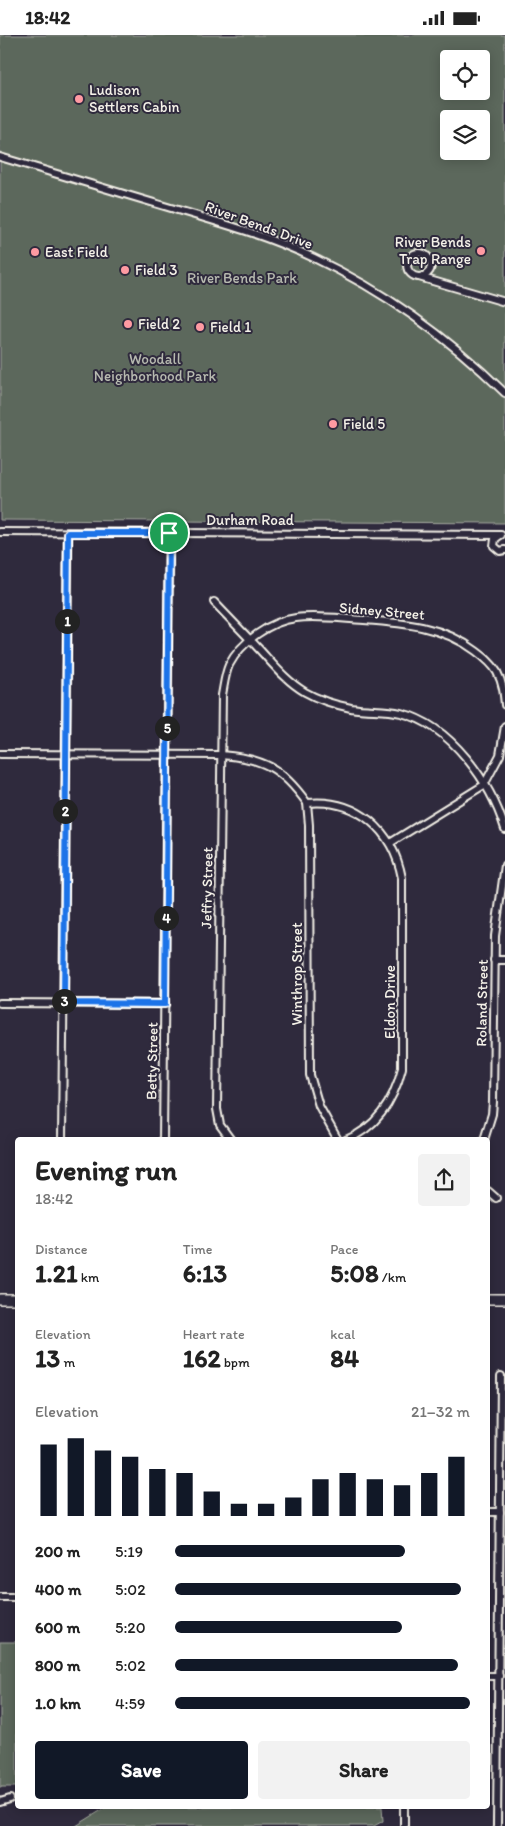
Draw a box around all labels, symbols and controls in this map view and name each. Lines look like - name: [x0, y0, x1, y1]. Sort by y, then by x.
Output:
- text: 18:42: [25, 6, 70, 29]
- map controls: [440, 50, 490, 160]
- button: locate: [440, 50, 490, 100]
- place label: Ludison Settlers Cabin: [89, 81, 179, 116]
- marker: Ludison Settlers Cabin: [73, 93, 85, 105]
- button: layers: [440, 110, 490, 160]
- street label: River Bends Drive: [203, 197, 315, 253]
- place label: River Bends Trap Range: [395, 233, 471, 268]
- place label: East Field: [45, 243, 109, 261]
- marker: River Bends Trap Range: [475, 245, 487, 257]
- marker: East Field: [29, 246, 41, 258]
- place label: Field 3: [135, 261, 177, 279]
- marker: Field 3: [119, 264, 131, 276]
- park label: River Bends Park: [187, 269, 297, 287]
- place label: Field 2: [138, 315, 180, 333]
- marker: Field 2: [122, 318, 134, 330]
- place label: Field 1: [210, 318, 251, 336]
- marker: Field 1: [194, 321, 206, 333]
- park label: Woodall Neighborhood Park: [94, 350, 217, 385]
- place label: Field 5: [343, 415, 385, 433]
- marker: Field 5: [327, 418, 339, 430]
- street label: Durham Road: [206, 511, 295, 529]
- pin: [148, 512, 190, 554]
- icon: arrive: [155, 519, 183, 547]
- street label: Sidney Street: [338, 598, 426, 624]
- pin: 1: [54, 609, 80, 633]
- text: 1: [64, 613, 71, 630]
- pin: 5: [154, 715, 180, 741]
- text: 5: [164, 720, 171, 737]
- pin: 2: [52, 799, 78, 823]
- text: 2: [62, 803, 69, 820]
- street label: Jeffry Street: [197, 847, 217, 929]
- pin: 4: [154, 905, 178, 931]
- text: 4: [162, 910, 171, 927]
- street label: Winthrop Street: [288, 922, 306, 1026]
- street label: Roland Street: [472, 959, 492, 1047]
- street label: Eldon Drive: [381, 965, 399, 1039]
- pin: 3: [52, 989, 76, 1013]
- text: 3: [61, 993, 68, 1010]
- street label: Betty Street: [142, 1022, 162, 1100]
- text: Evening run: [35, 1153, 177, 1187]
- button: share: [418, 1154, 470, 1206]
- text: 18:42: [35, 1189, 73, 1208]
- text: Distance: [35, 1241, 87, 1258]
- text: Time: [183, 1241, 213, 1258]
- text: Pace: [330, 1241, 358, 1258]
- text: 1.21: [35, 1258, 78, 1288]
- text: 6:13: [183, 1258, 227, 1288]
- text: 5:08: [330, 1258, 379, 1288]
- text: km: [78, 1269, 99, 1286]
- text: /km: [379, 1269, 406, 1286]
- text: Elevation: [35, 1326, 91, 1343]
- text: Heart rate: [183, 1326, 245, 1343]
- text: kcal: [330, 1326, 355, 1343]
- text: 13: [35, 1343, 60, 1373]
- text: 162: [183, 1343, 221, 1373]
- text: 84: [330, 1343, 359, 1373]
- text: m: [60, 1354, 75, 1371]
- text: bpm: [221, 1354, 250, 1371]
- text: Elevation: [35, 1402, 99, 1421]
- text: 21–32 m: [411, 1402, 470, 1421]
- text: 200 m: [35, 1542, 80, 1561]
- text: 5:19: [115, 1542, 143, 1561]
- text: 400 m: [35, 1580, 81, 1599]
- text: 5:02: [115, 1580, 146, 1599]
- text: 600 m: [35, 1618, 80, 1637]
- text: 5:20: [115, 1618, 146, 1637]
- text: 800 m: [35, 1656, 81, 1675]
- text: 5:02: [115, 1656, 146, 1675]
- text: 1.0 km: [35, 1694, 81, 1713]
- text: 4:59: [115, 1694, 145, 1713]
- button: Save: [35, 1741, 248, 1799]
- button: Share: [258, 1741, 470, 1799]

